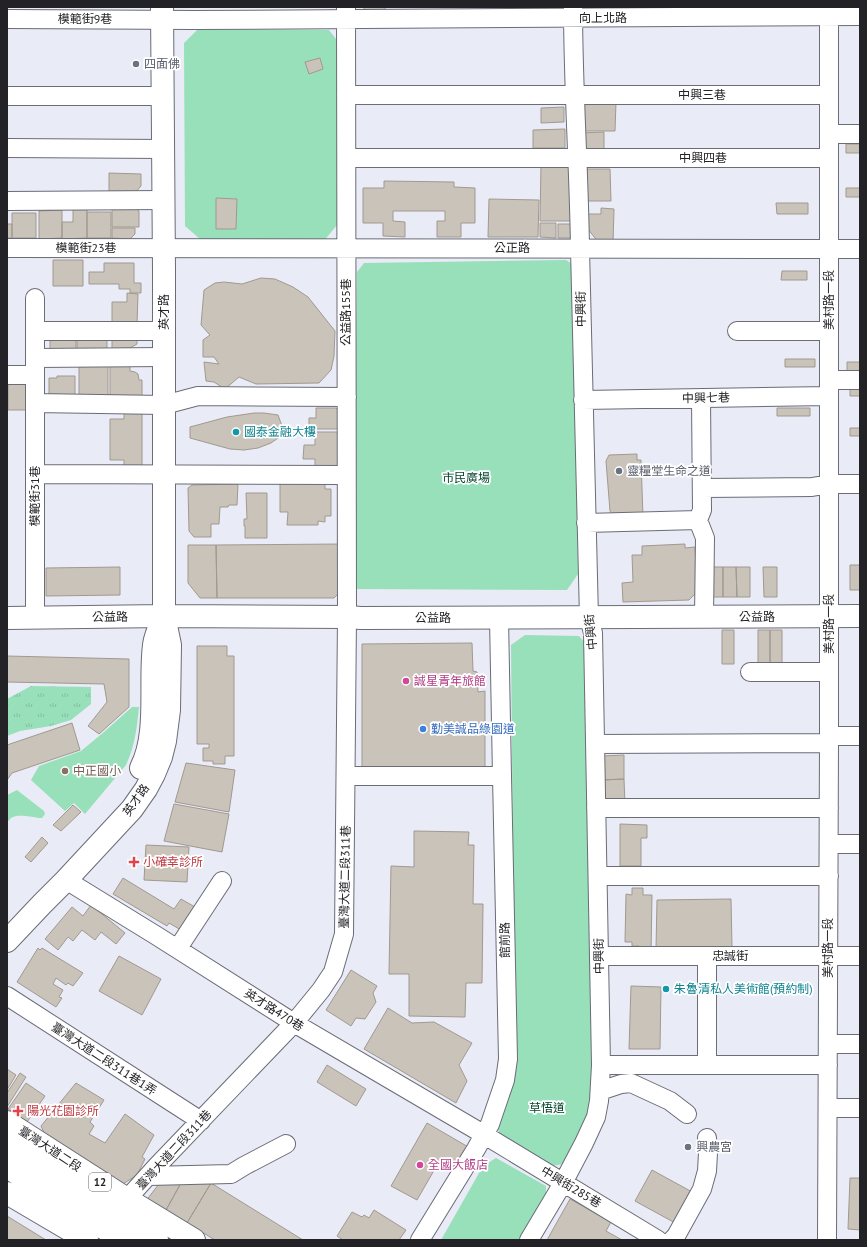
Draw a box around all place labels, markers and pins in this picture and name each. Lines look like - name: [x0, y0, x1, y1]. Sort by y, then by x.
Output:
- place label: 四面佛: [144, 56, 180, 71]
- marker: 四面佛: [131, 59, 141, 69]
- place label: 國泰金融大樓: [244, 424, 316, 439]
- marker: 國泰金融大樓: [231, 427, 241, 437]
- place label: 靈糧堂生命之道: [627, 463, 711, 478]
- marker: 靈糧堂生命之道: [614, 466, 624, 476]
- place label: 誠星青年旅館: [414, 673, 486, 688]
- marker: 誠星青年旅館: [401, 676, 411, 686]
- place label: 勤美誠品綠園道: [431, 721, 515, 736]
- marker: 勤美誠品綠園道: [418, 724, 428, 734]
- place label: 中正國小: [73, 763, 121, 778]
- marker: 中正國小: [60, 766, 70, 776]
- place label: 小確幸診所: [143, 854, 203, 869]
- marker: 小確幸診所: [128, 856, 140, 868]
- place label: 朱魯清私人美術館(預約制): [674, 981, 813, 996]
- marker: 朱魯清私人美術館(預約制): [661, 984, 671, 994]
- place label: 陽光花園診所: [27, 1103, 99, 1118]
- marker: 陽光花園診所: [12, 1105, 24, 1117]
- place label: 興農宮: [696, 1139, 732, 1154]
- marker: 興農宮: [683, 1142, 693, 1152]
- place label: 全國大飯店: [428, 1157, 488, 1172]
- marker: 全國大飯店: [415, 1160, 425, 1170]

